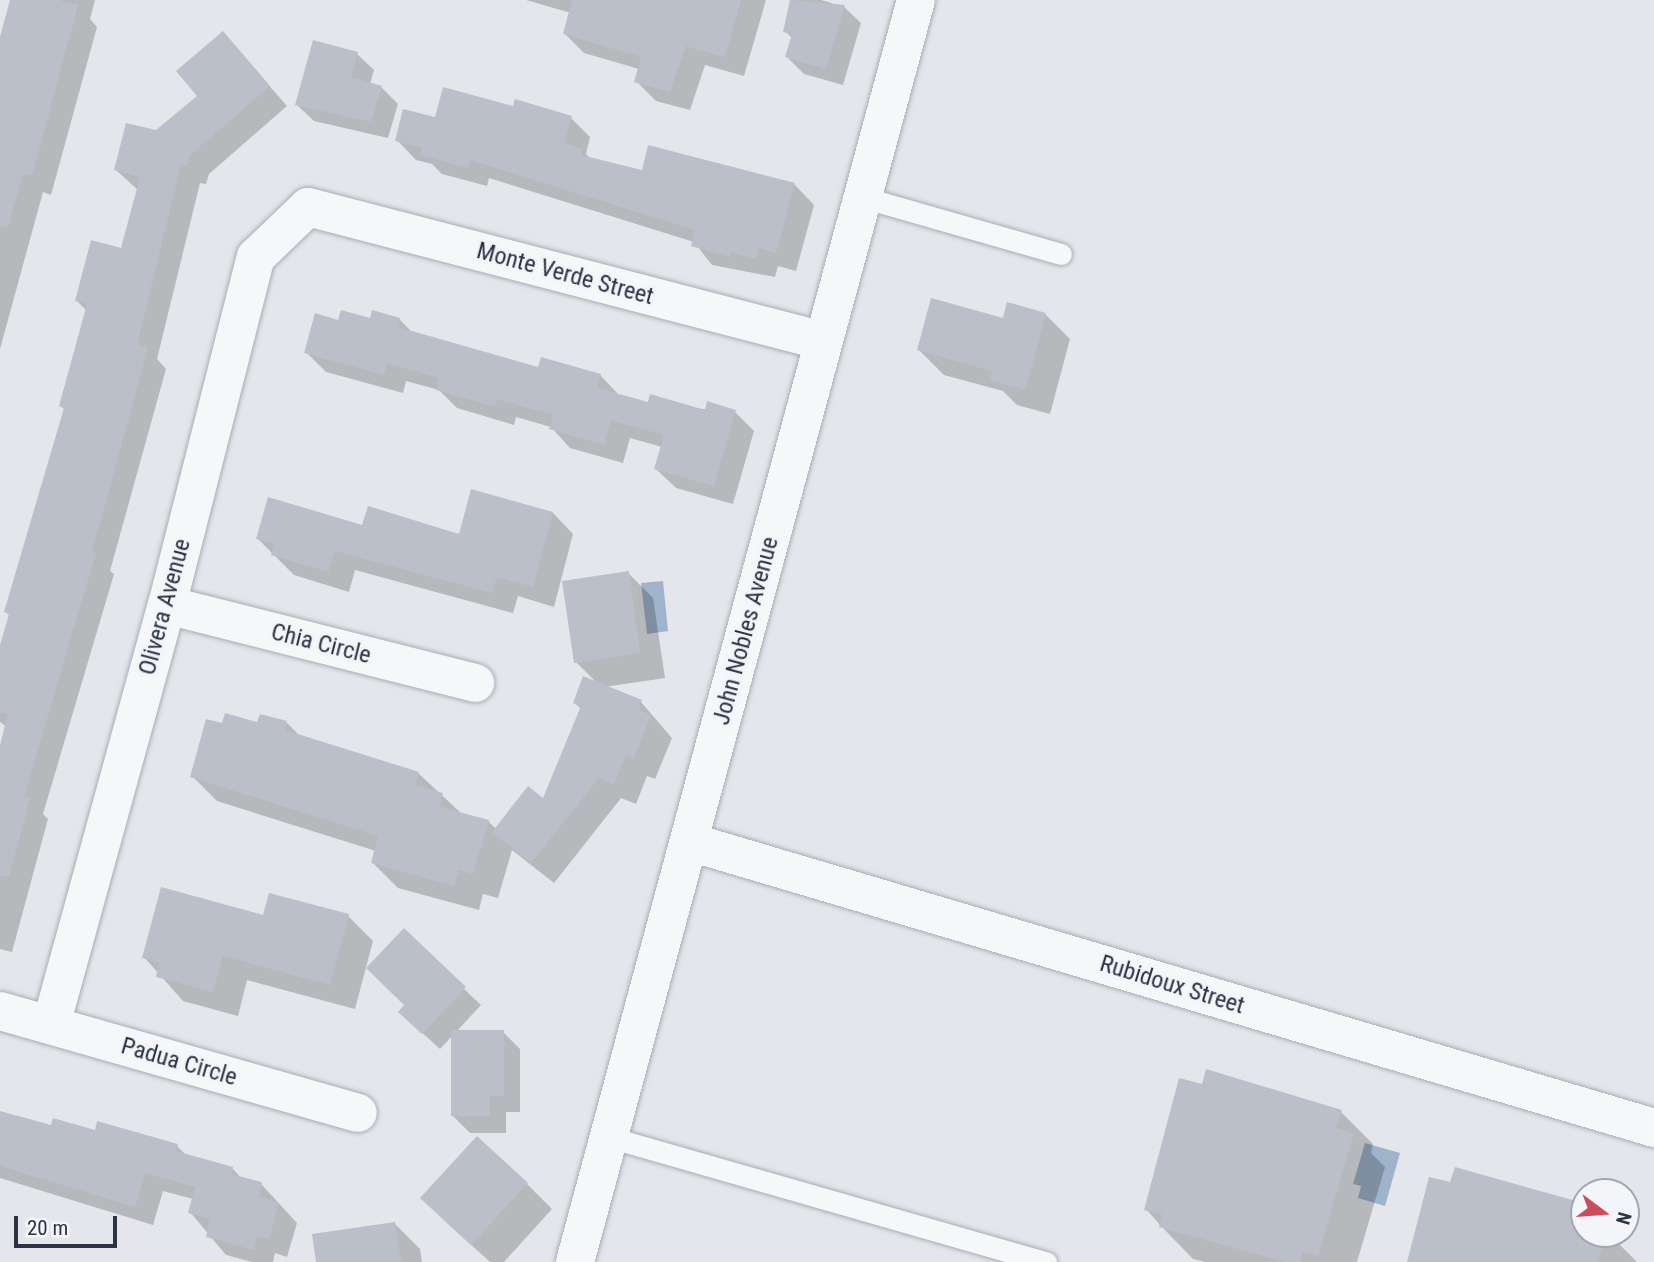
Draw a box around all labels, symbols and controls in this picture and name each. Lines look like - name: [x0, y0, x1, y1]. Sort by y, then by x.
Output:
- street label: Monte Verde Street: [473, 237, 657, 311]
- street label: John Nobles Avenue: [707, 534, 785, 728]
- street label: Olivera Avenue: [133, 536, 197, 678]
- street label: Chia Circle: [268, 618, 374, 670]
- street label: Rubidoux Street: [1096, 949, 1248, 1021]
- street label: Padua Circle: [118, 1032, 240, 1092]
- north arrow: [1570, 1178, 1640, 1248]
- scale bar: [18, 1202, 121, 1246]
- text: N: [1611, 1210, 1636, 1227]
- text: 20 m: [27, 1216, 68, 1240]

